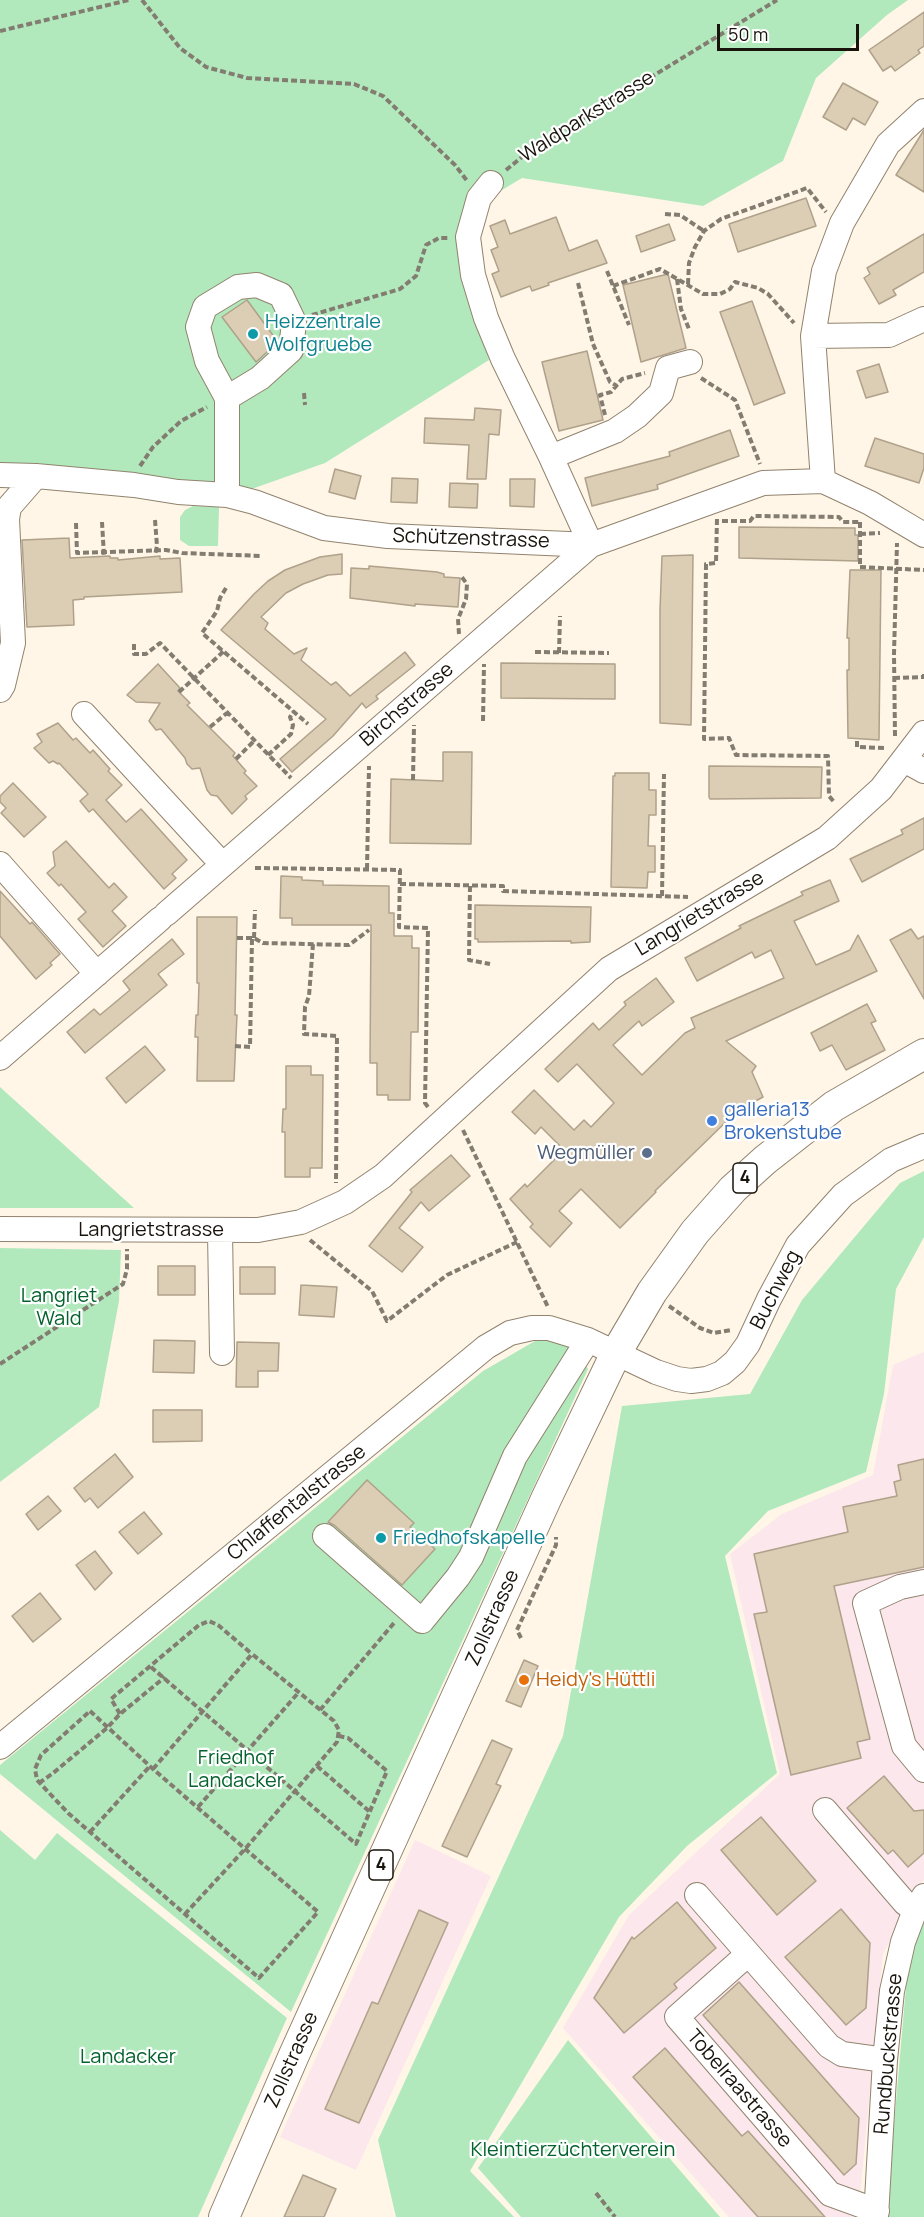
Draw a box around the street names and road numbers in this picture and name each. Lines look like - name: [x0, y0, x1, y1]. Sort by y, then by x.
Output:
- street label: Waldparkstrasse: [515, 66, 659, 168]
- street label: Schützenstrasse: [392, 524, 550, 554]
- street label: Birchstrasse: [355, 658, 459, 752]
- street label: Langrietstrasse: [631, 866, 769, 962]
- road number: 4: [733, 1163, 757, 1193]
- street label: Langrietstrasse: [78, 1218, 224, 1242]
- street label: Buchweg: [746, 1246, 806, 1334]
- street label: Chlaffentalstrasse: [223, 1440, 371, 1566]
- street label: Zollstrasse: [461, 1566, 525, 1670]
- road number: 4: [369, 1850, 393, 1880]
- street label: Rundbuckstrasse: [870, 1972, 908, 2136]
- street label: Zollstrasse: [260, 2008, 324, 2112]
- street label: Tobelraastrasse: [681, 2025, 797, 2153]

